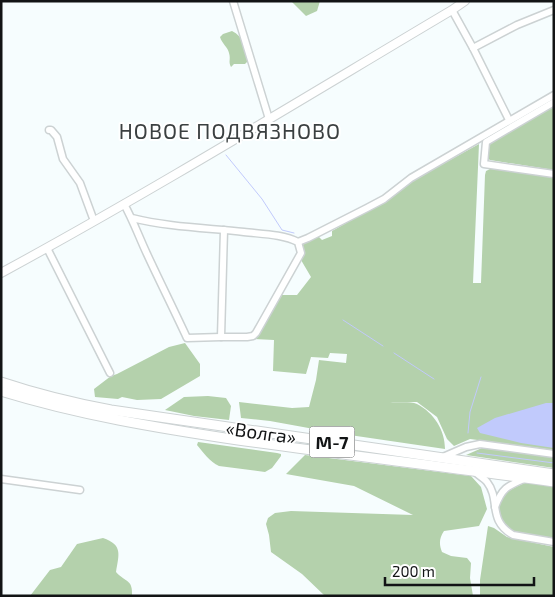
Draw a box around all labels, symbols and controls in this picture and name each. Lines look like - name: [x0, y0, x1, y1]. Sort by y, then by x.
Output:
- district label: НОВОЕ ПОДВЯЗНОВО: [119, 118, 341, 143]
- street label: «Волга»: [224, 416, 298, 448]
- road number: М-7: [310, 427, 354, 458]
- scale bar: [385, 554, 534, 586]
- text: 200 m: [392, 562, 435, 580]

